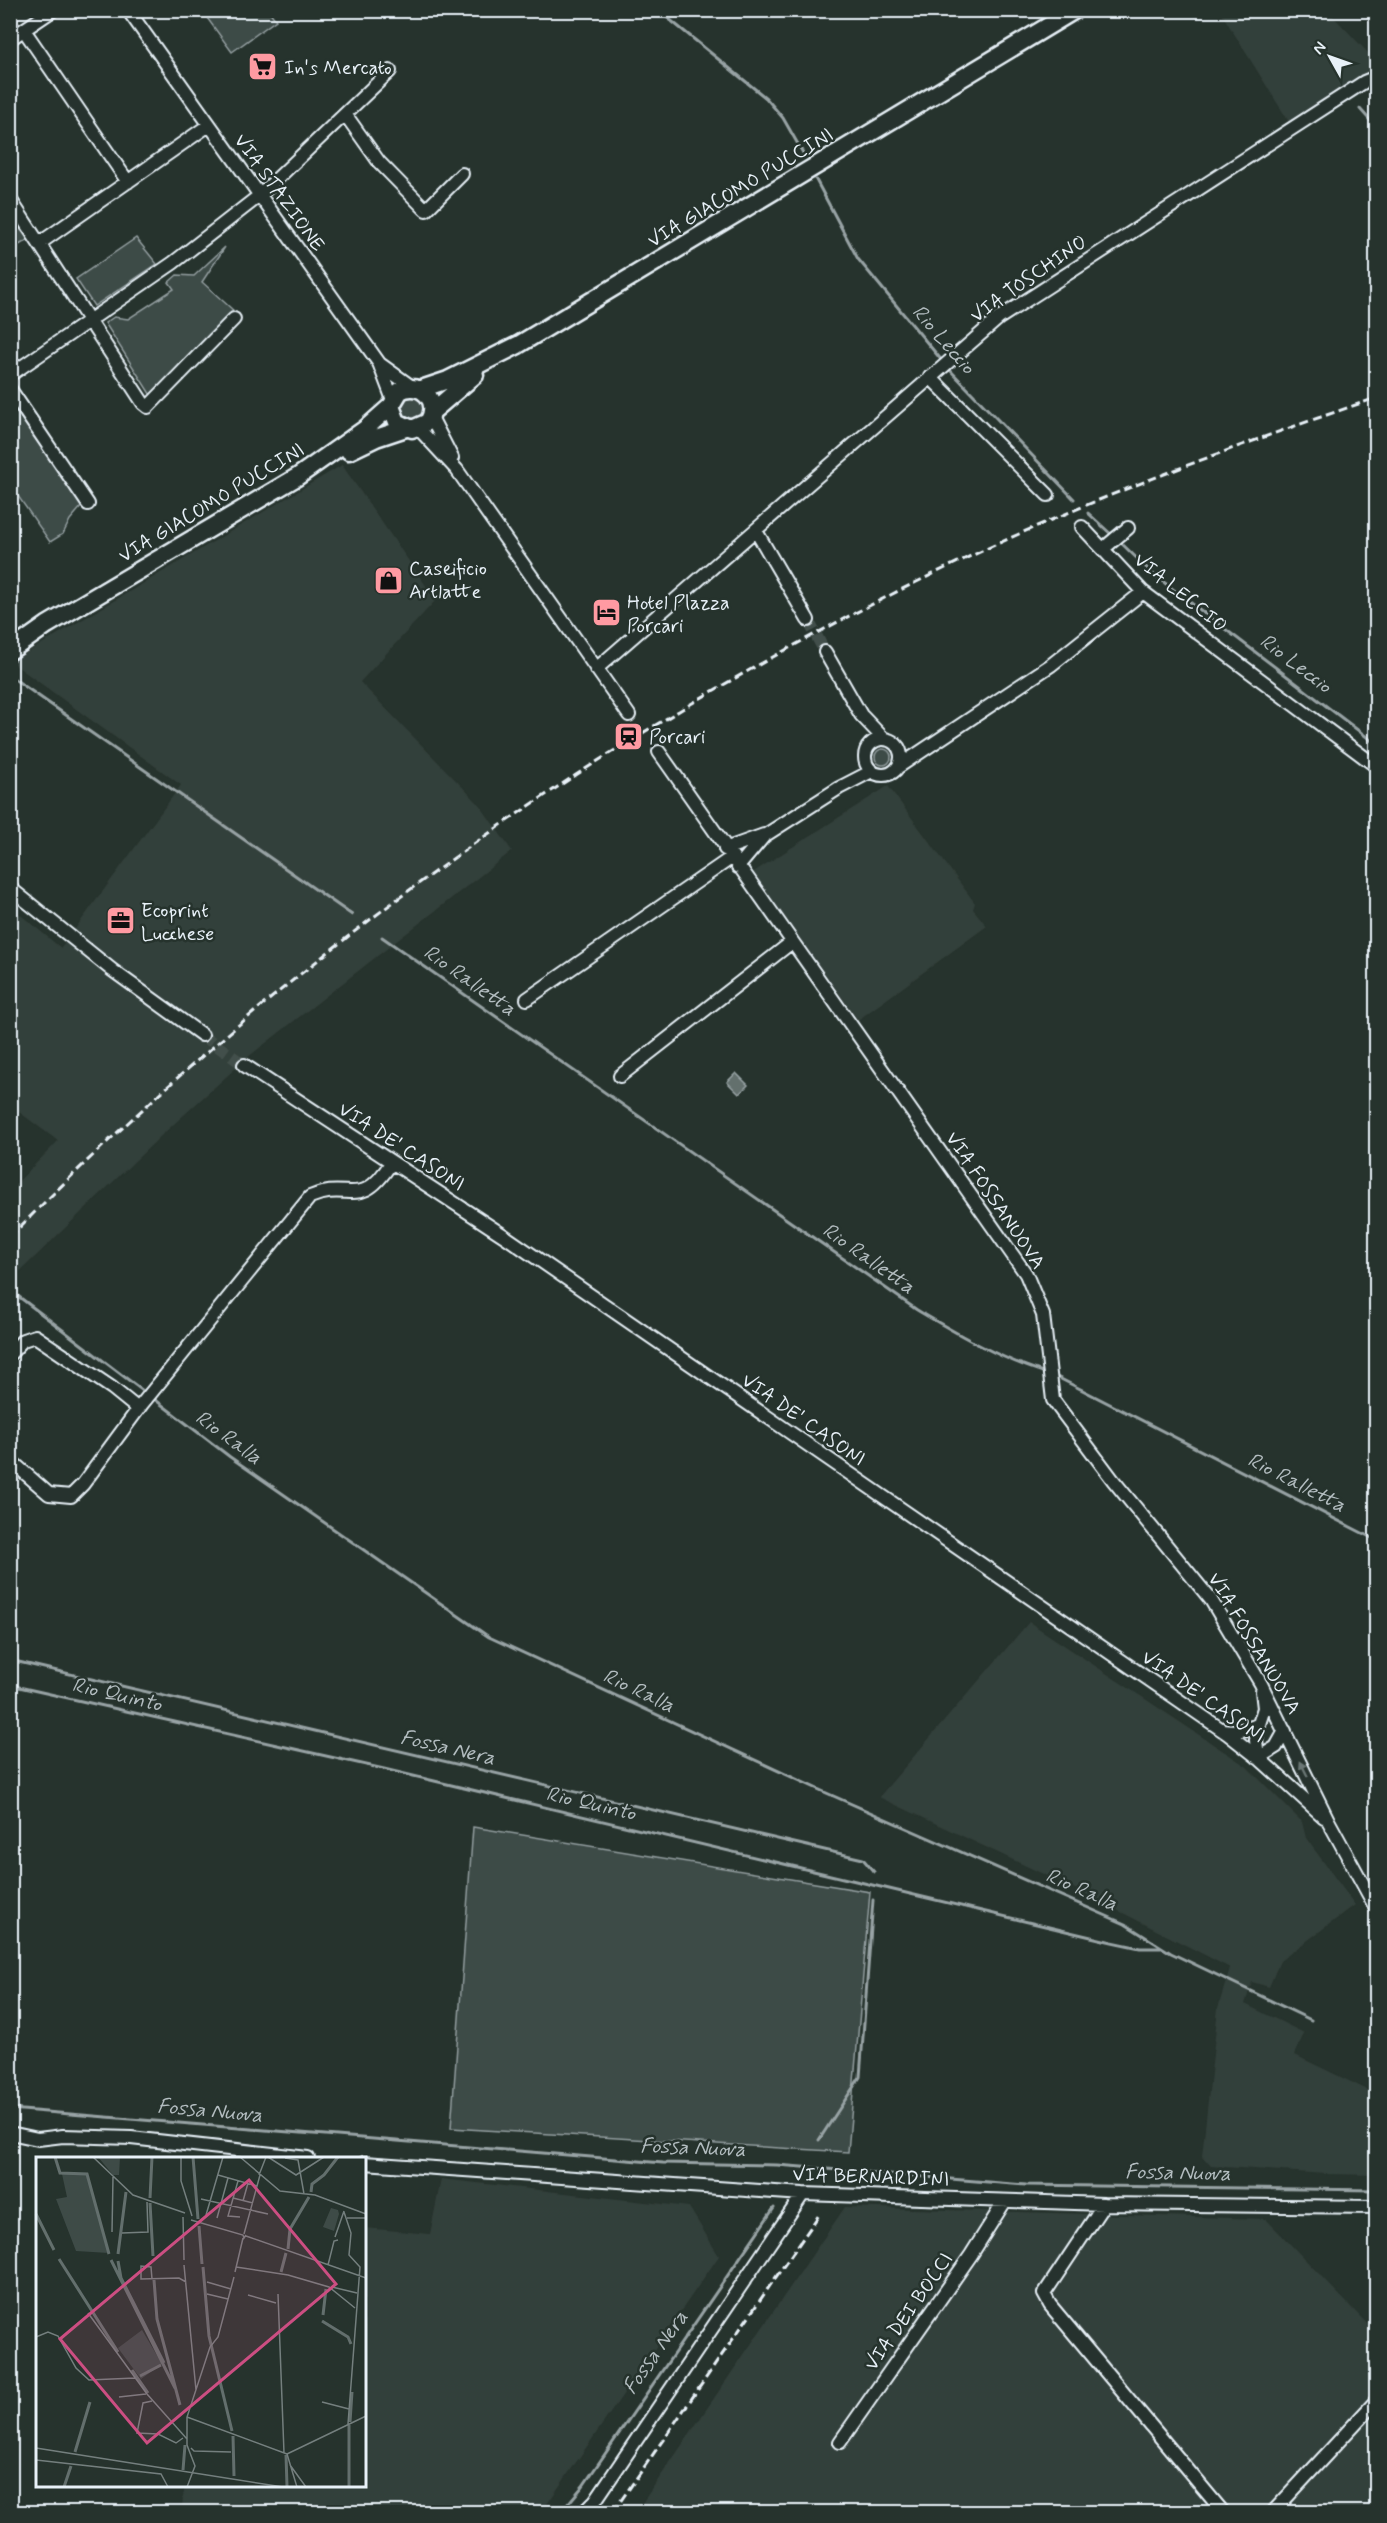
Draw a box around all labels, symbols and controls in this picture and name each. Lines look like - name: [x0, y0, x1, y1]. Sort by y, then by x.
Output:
- north arrow: [1300, 27, 1360, 87]
- text: N: [1308, 37, 1331, 59]
- supermarket icon: In's Mercato: [247, 51, 279, 83]
- place label: In's Mercato: [284, 55, 392, 82]
- street label: VIA GIACOMO PUCCINI: [643, 122, 839, 255]
- street label: VIA STAZIONE: [227, 129, 331, 257]
- street label: VIA TOSCHINO: [965, 229, 1093, 330]
- water label: Rio Leccio: [905, 299, 982, 381]
- street label: VIA GIACOMO PUCCINI: [114, 437, 310, 570]
- street label: VIA LECCIO: [1128, 547, 1233, 639]
- place label: Caseificio Artlatte: [409, 556, 487, 606]
- shop icon: Caseificio Artlatte: [372, 564, 404, 596]
- place label: Hotel Plazza Porcari: [627, 590, 730, 640]
- hotel icon: Hotel Plazza Porcari: [590, 597, 622, 629]
- water label: Rio Leccio: [1254, 628, 1338, 701]
- station icon: Porcari: [612, 720, 644, 752]
- place label: Porcari: [649, 724, 705, 751]
- place label: Ecoprint Lucchese: [141, 898, 214, 948]
- office icon: Ecoprint Lucchese: [104, 905, 136, 937]
- water label: Rio Ralletta: [418, 939, 521, 1023]
- street label: VIA DE' CASONI: [333, 1096, 470, 1198]
- street label: VIA FOSSANUOVA: [939, 1127, 1051, 1275]
- water label: Rio Ralletta: [817, 1217, 920, 1301]
- street label: VIA DE' CASONI: [736, 1367, 871, 1473]
- water label: Rio Ralla: [189, 1404, 268, 1472]
- water label: Rio Ralletta: [1243, 1446, 1351, 1520]
- street label: VIA FOSSANUOVA: [1201, 1568, 1307, 1720]
- street label: VIA DE' CASONI: [1136, 1644, 1271, 1750]
- water label: Rio Ralla: [598, 1662, 679, 1720]
- water label: Rio Quinto: [69, 1671, 166, 1719]
- water label: Fossa Nera: [398, 1723, 498, 1773]
- one-way arrow: [1299, 1761, 1308, 1778]
- water label: Rio Quinto: [543, 1780, 640, 1828]
- water label: Rio Ralla: [1041, 1862, 1122, 1918]
- water label: Fossa Nuova: [156, 2092, 264, 2130]
- water label: Fossa Nuova: [640, 2132, 746, 2164]
- inset map: [36, 2157, 366, 2487]
- water label: Fossa Nuova: [1125, 2158, 1231, 2188]
- street label: VIA BERNARDINI: [792, 2161, 950, 2194]
- street label: VIA DEI BOCCI: [858, 2247, 960, 2376]
- water label: Fossa Nera: [617, 2305, 695, 2400]

